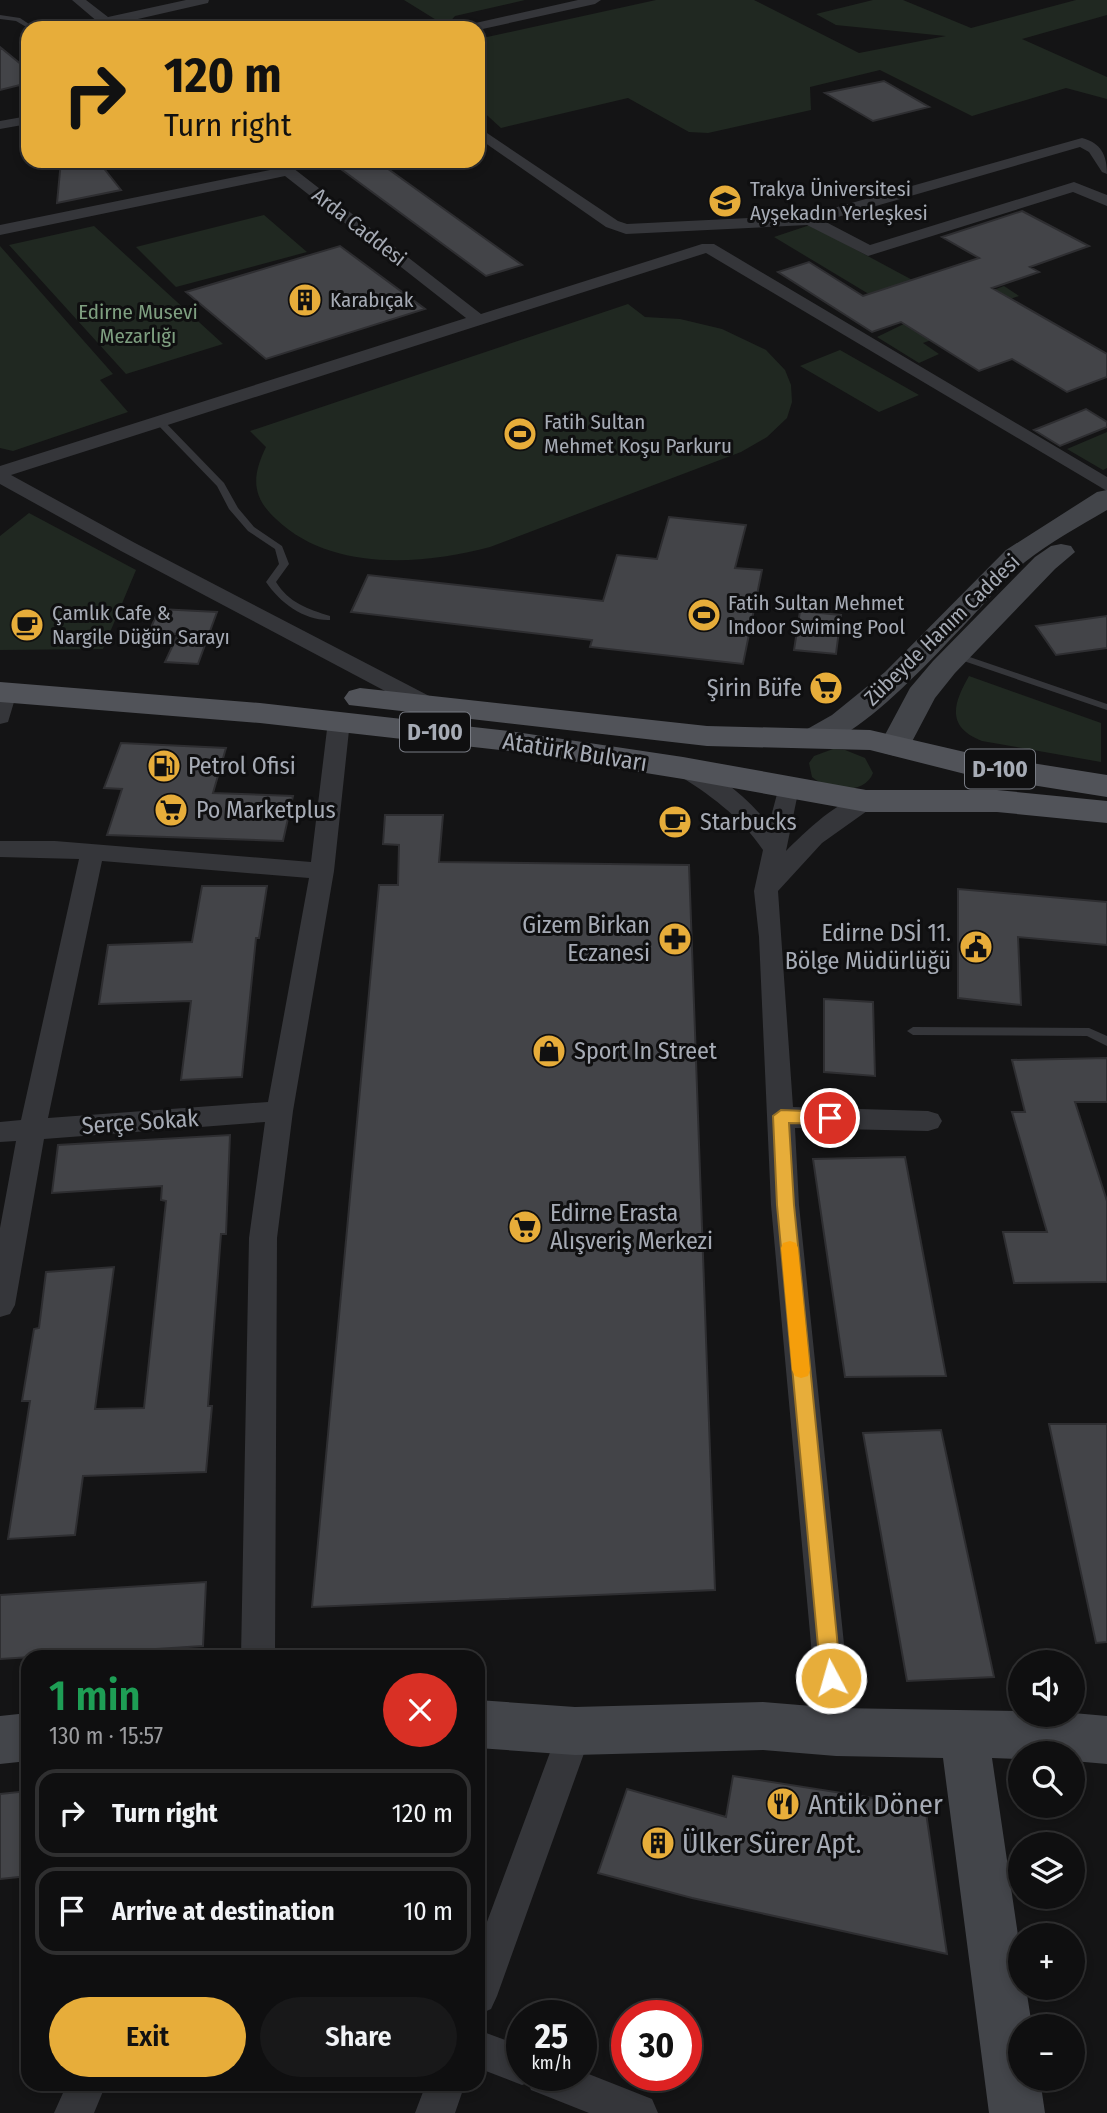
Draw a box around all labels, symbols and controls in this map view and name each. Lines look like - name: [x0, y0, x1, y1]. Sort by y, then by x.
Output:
- text: 120 m: [164, 46, 282, 105]
- icon: right: [49, 49, 140, 140]
- text: Turn right: [164, 106, 291, 144]
- place label: Trakya Üniversitesi Ayşekadın Yerleşkesi: [750, 176, 928, 226]
- street label: Arda Caddesi: [307, 182, 411, 272]
- school or university icon: Trakya Üniversitesi Ayşekadın Yerleşkesi: [706, 182, 744, 220]
- building icon: Karabıçak: [286, 281, 324, 319]
- place label: Karabıçak: [330, 287, 414, 313]
- park label: Edirne Musevi Mezarlığı: [78, 299, 198, 349]
- place label: Fatih Sultan Mehmet Koşu Parkuru: [544, 409, 732, 459]
- sports icon: Fatih Sultan Mehmet Koşu Parkuru: [501, 415, 539, 453]
- street label: Zübeyde Hanım Caddesi: [859, 549, 1025, 711]
- place label: Fatih Sultan Mehmet Indoor Swiming Pool: [728, 590, 905, 640]
- sports icon: Fatih Sultan Mehmet Indoor Swiming Pool: [685, 596, 723, 634]
- place label: Çamlık Cafe & Nargile Düğün Sarayı: [52, 600, 230, 650]
- cafe icon: Çamlık Cafe & Nargile Düğün Sarayı: [8, 606, 46, 644]
- supermarket icon: Şirin Büfe: [807, 669, 845, 707]
- place label: Şirin Büfe: [707, 674, 802, 702]
- road number: D-100: [400, 712, 470, 752]
- street label: Atatürk Bulvarı: [501, 727, 649, 777]
- fuel station icon: Petrol Ofisi: [145, 747, 183, 785]
- road number: D-100: [965, 750, 1035, 789]
- place label: Petrol Ofisi: [188, 752, 296, 780]
- supermarket icon: Po Marketplus: [152, 791, 190, 829]
- place label: Po Marketplus: [196, 796, 336, 824]
- cafe icon: Starbucks: [656, 803, 694, 841]
- place label: Starbucks: [700, 808, 797, 836]
- place label: Gizem Birkan Eczanesi: [522, 911, 650, 967]
- place label: Edirne DSİ 11. Bölge Müdürlüğü: [785, 919, 951, 975]
- pharmacy icon: Gizem Birkan Eczanesi: [656, 920, 694, 958]
- public building icon: Edirne DSİ 11. Bölge Müdürlüğü: [957, 928, 995, 966]
- shop icon: Sport In Street: [530, 1032, 568, 1070]
- place label: Sport In Street: [574, 1037, 717, 1065]
- pin: [800, 1088, 860, 1148]
- icon: arrive: [811, 1099, 849, 1137]
- street label: Serçe Sokak: [81, 1104, 200, 1140]
- place label: Edirne Erasta Alışveriş Merkezi: [550, 1199, 713, 1255]
- supermarket icon: Edirne Erasta Alışveriş Merkezi: [506, 1208, 544, 1246]
- position arrow: [794, 1641, 868, 1715]
- map controls: [1008, 1650, 1085, 2091]
- button: sound: [1008, 1650, 1085, 1727]
- text: 1 min: [49, 1671, 140, 1721]
- button: close: [383, 1673, 457, 1747]
- text: 130 m · 15:57: [49, 1722, 163, 1750]
- button: search: [1008, 1741, 1085, 1818]
- restaurant icon: Antik Döner: [764, 1785, 802, 1823]
- place label: Antik Döner: [808, 1788, 943, 1821]
- icon: right: [53, 1794, 91, 1832]
- text: Turn right: [112, 1798, 218, 1829]
- text: 120 m: [392, 1798, 453, 1829]
- building icon: Ülker Sürer Apt.: [639, 1824, 677, 1862]
- place label: Ülker Sürer Apt.: [682, 1827, 861, 1860]
- button: layers: [1008, 1832, 1085, 1909]
- icon: arrive: [53, 1892, 91, 1930]
- text: Arrive at destination: [112, 1896, 335, 1927]
- text: 10 m: [403, 1896, 453, 1927]
- button: +: [1008, 1923, 1085, 2000]
- button: Exit: [49, 1997, 246, 2077]
- button: Share: [260, 1997, 457, 2077]
- speed limit sign: 30: [611, 2000, 702, 2091]
- button: −: [1008, 2014, 1085, 2091]
- text: 25: [535, 2015, 568, 2057]
- text: km/h: [531, 2052, 572, 2074]

